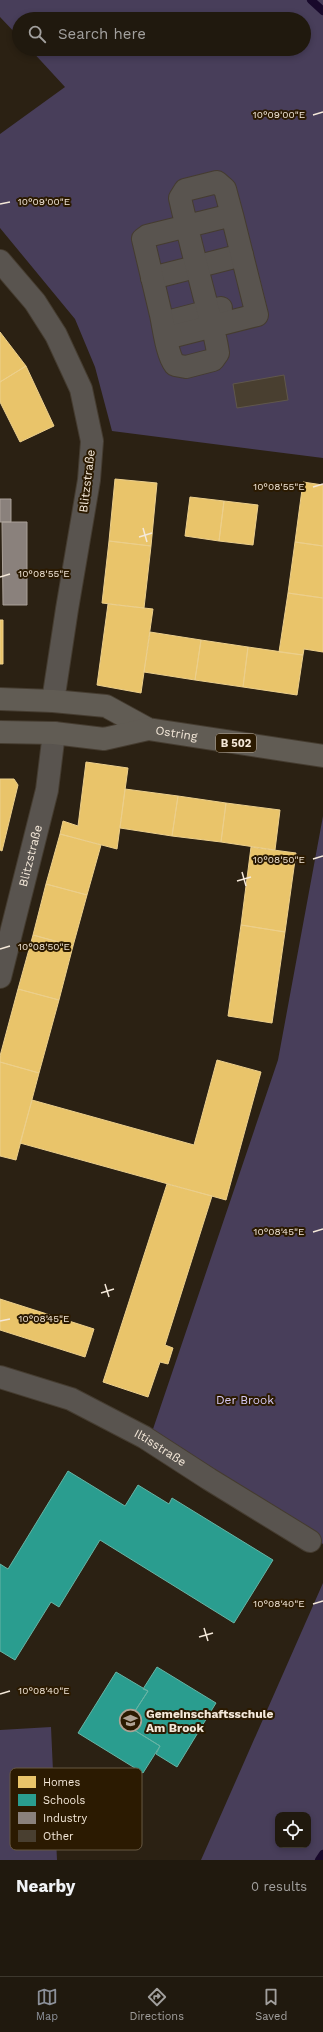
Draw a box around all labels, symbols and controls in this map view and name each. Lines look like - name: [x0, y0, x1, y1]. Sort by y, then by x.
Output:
- search box: [12, 12, 311, 56]
- icon: search: [26, 23, 48, 45]
- text: Search here: [58, 25, 146, 43]
- text: 10°09'00"E: [253, 109, 305, 120]
- text: 10°09'00"E: [18, 196, 70, 207]
- street label: Blitzstraße: [76, 449, 98, 513]
- text: 10°08'55"E: [253, 481, 305, 492]
- text: 10°08'55"E: [18, 568, 70, 579]
- street label: Ostring: [155, 723, 199, 744]
- road number: B 502: [216, 734, 256, 752]
- street label: Blitzstraße: [16, 823, 45, 888]
- text: 10°08'50"E: [253, 854, 305, 865]
- text: 10°08'50"E: [18, 941, 70, 952]
- text: 10°08'45"E: [254, 1226, 304, 1237]
- text: 10°08'45"E: [19, 1313, 69, 1324]
- park label: Der Brook: [216, 1393, 274, 1407]
- street label: Iltisstraße: [132, 1426, 189, 1469]
- text: 10°08'40"E: [253, 1598, 305, 1609]
- text: 10°08'40"E: [18, 1685, 70, 1696]
- place label: Gemeinschaftsschule Am Brook: [146, 1707, 273, 1735]
- school or university icon: Gemeinschaftsschule Am Brook: [117, 1708, 143, 1734]
- legend: [10, 1768, 142, 1850]
- text: Homes: [43, 1776, 80, 1789]
- text: Schools: [43, 1794, 86, 1807]
- text: Industry: [43, 1812, 88, 1825]
- map controls: [275, 1812, 311, 1848]
- button: locate: [275, 1812, 311, 1848]
- text: Other: [43, 1830, 74, 1843]
- text: Nearby: [16, 1876, 75, 1896]
- text: 0 results: [251, 1879, 307, 1894]
- tab: Map: [36, 1986, 58, 2023]
- tab: Directions: [130, 1986, 184, 2023]
- tab: Saved: [255, 1986, 287, 2023]

